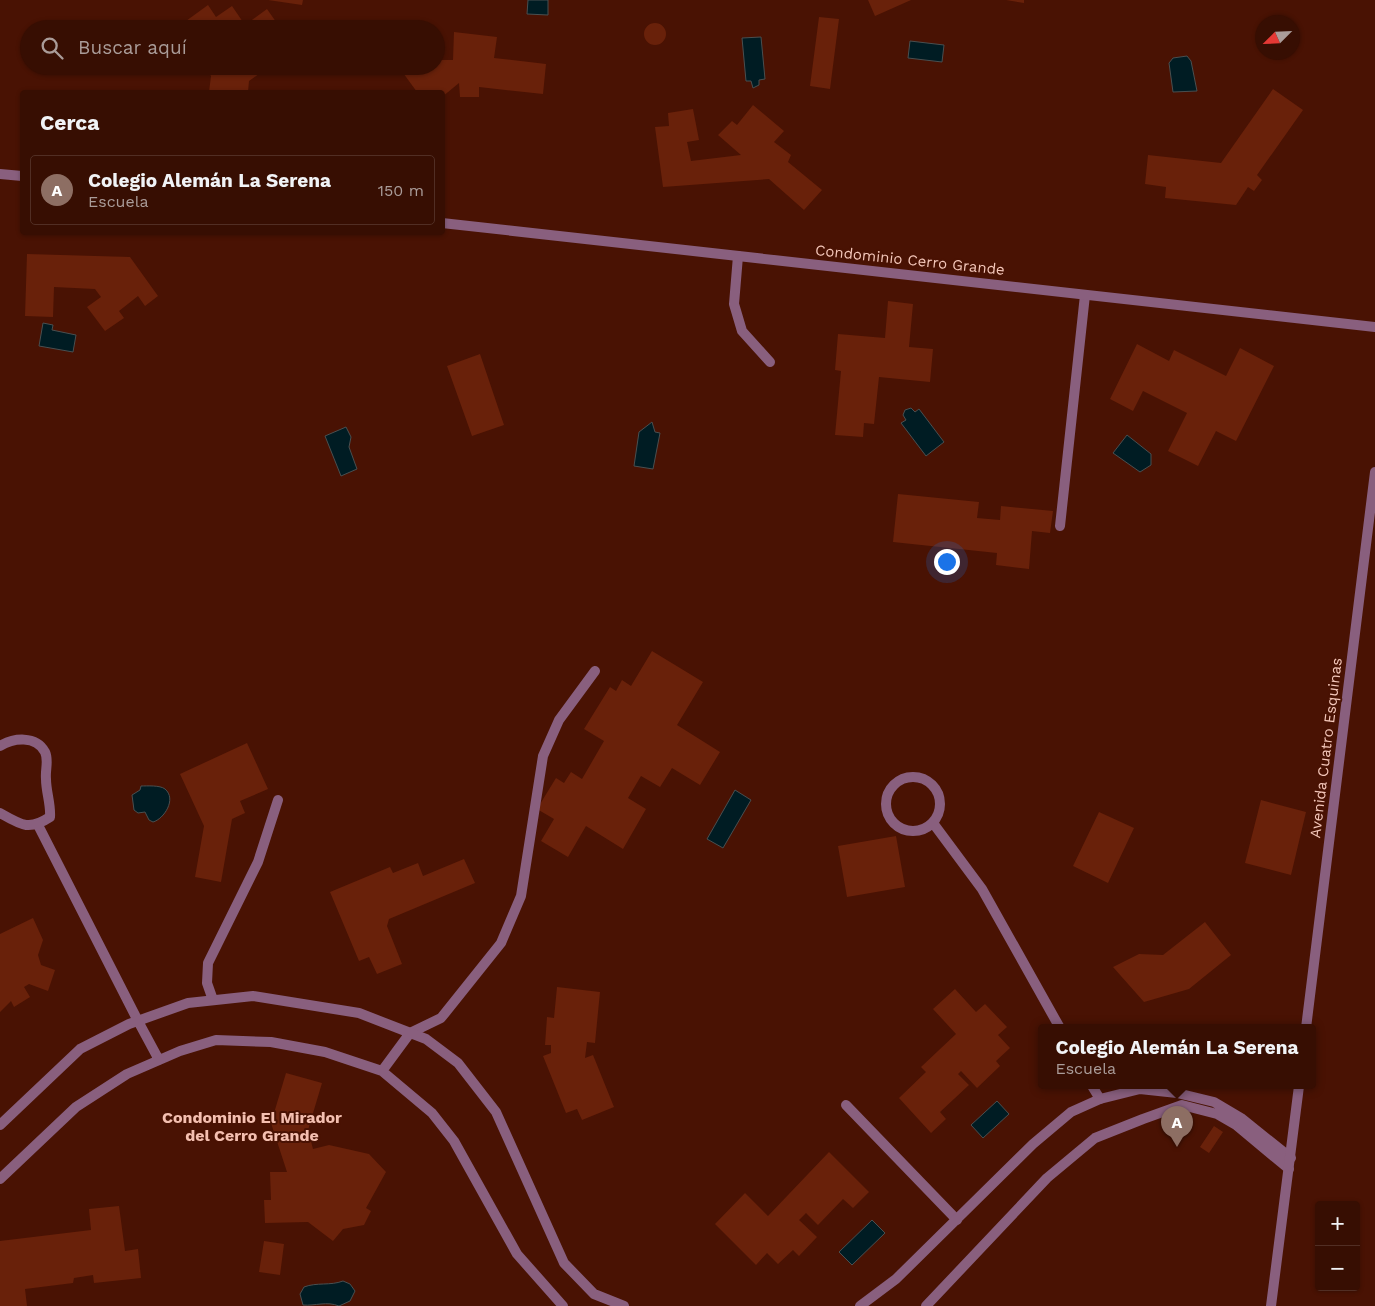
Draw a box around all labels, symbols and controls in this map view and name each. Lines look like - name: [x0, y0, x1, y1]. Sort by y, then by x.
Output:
- north arrow: [1255, 15, 1300, 60]
- search box: [20, 20, 445, 75]
- icon: search: [38, 34, 66, 62]
- text: Buscar aquí: [78, 36, 187, 59]
- text: Cerca: [40, 110, 99, 135]
- text: Colegio Alemán La Serena: [88, 169, 331, 192]
- text: A: [52, 181, 62, 200]
- text: 150 m: [378, 181, 424, 200]
- text: Escuela: [88, 192, 149, 211]
- street label: Condominio Cerro Grande: [814, 241, 1006, 279]
- your location: [934, 549, 960, 575]
- street label: Avenida Cuatro Esquinas: [1306, 657, 1346, 839]
- popup: [1038, 1024, 1316, 1089]
- text: Colegio Alemán La Serena: [1055, 1036, 1299, 1059]
- text: Escuela: [1055, 1059, 1116, 1078]
- pin: A: [1161, 1106, 1193, 1147]
- district label: Condominio El Mirador del Cerro Grande: [162, 1108, 342, 1145]
- map controls: [1315, 1201, 1360, 1291]
- button: +: [1315, 1201, 1360, 1246]
- button: −: [1315, 1246, 1360, 1291]

